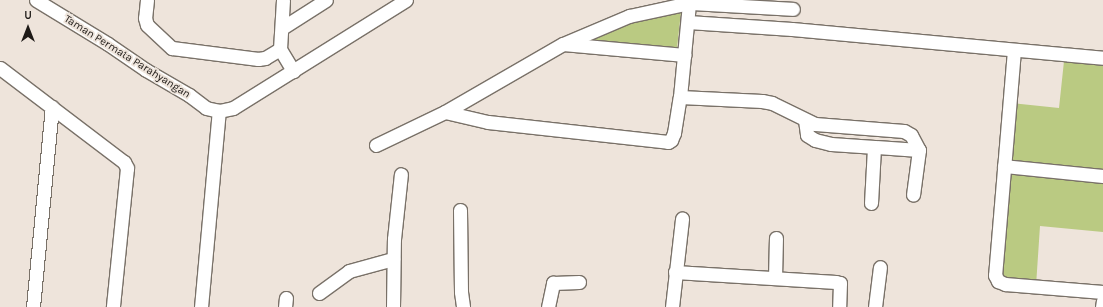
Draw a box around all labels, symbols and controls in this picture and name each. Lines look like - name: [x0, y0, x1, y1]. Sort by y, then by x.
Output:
- north arrow: [8, 8, 48, 48]
- text: U: [24, 9, 32, 22]
- street label: Taman Permata Parahyangan: [61, 13, 193, 101]

